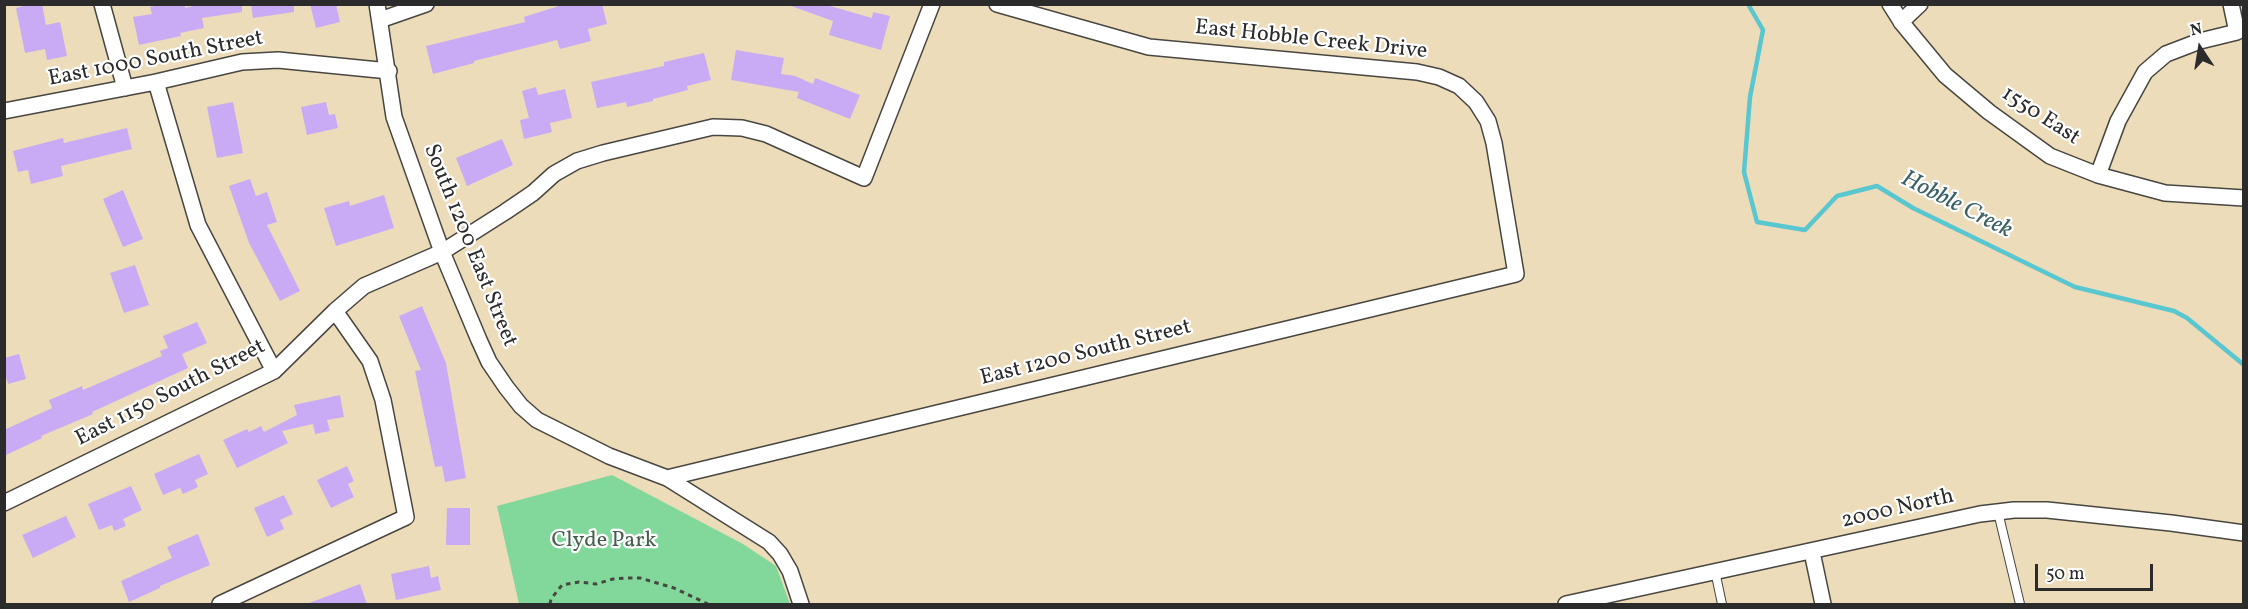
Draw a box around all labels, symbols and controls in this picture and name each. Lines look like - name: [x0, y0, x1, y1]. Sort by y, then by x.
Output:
- street label: East Hobble Creek Drive: [1194, 16, 1428, 66]
- north arrow: [2170, 18, 2230, 78]
- text: N: [2188, 18, 2204, 42]
- street label: East 1000 South Street: [46, 26, 266, 94]
- street label: 1550 East: [1996, 82, 2084, 152]
- street label: South 1200 East Street: [416, 141, 522, 351]
- water label: Hobble Creek: [1896, 166, 2016, 246]
- street label: East 1200 South Street: [978, 315, 1194, 393]
- street label: East 1150 South Street: [72, 335, 270, 453]
- street label: 2000 North: [1839, 484, 1957, 536]
- park label: Clyde Park: [552, 529, 656, 555]
- scale bar: [2038, 552, 2156, 590]
- text: 50 m: [2046, 562, 2085, 587]

